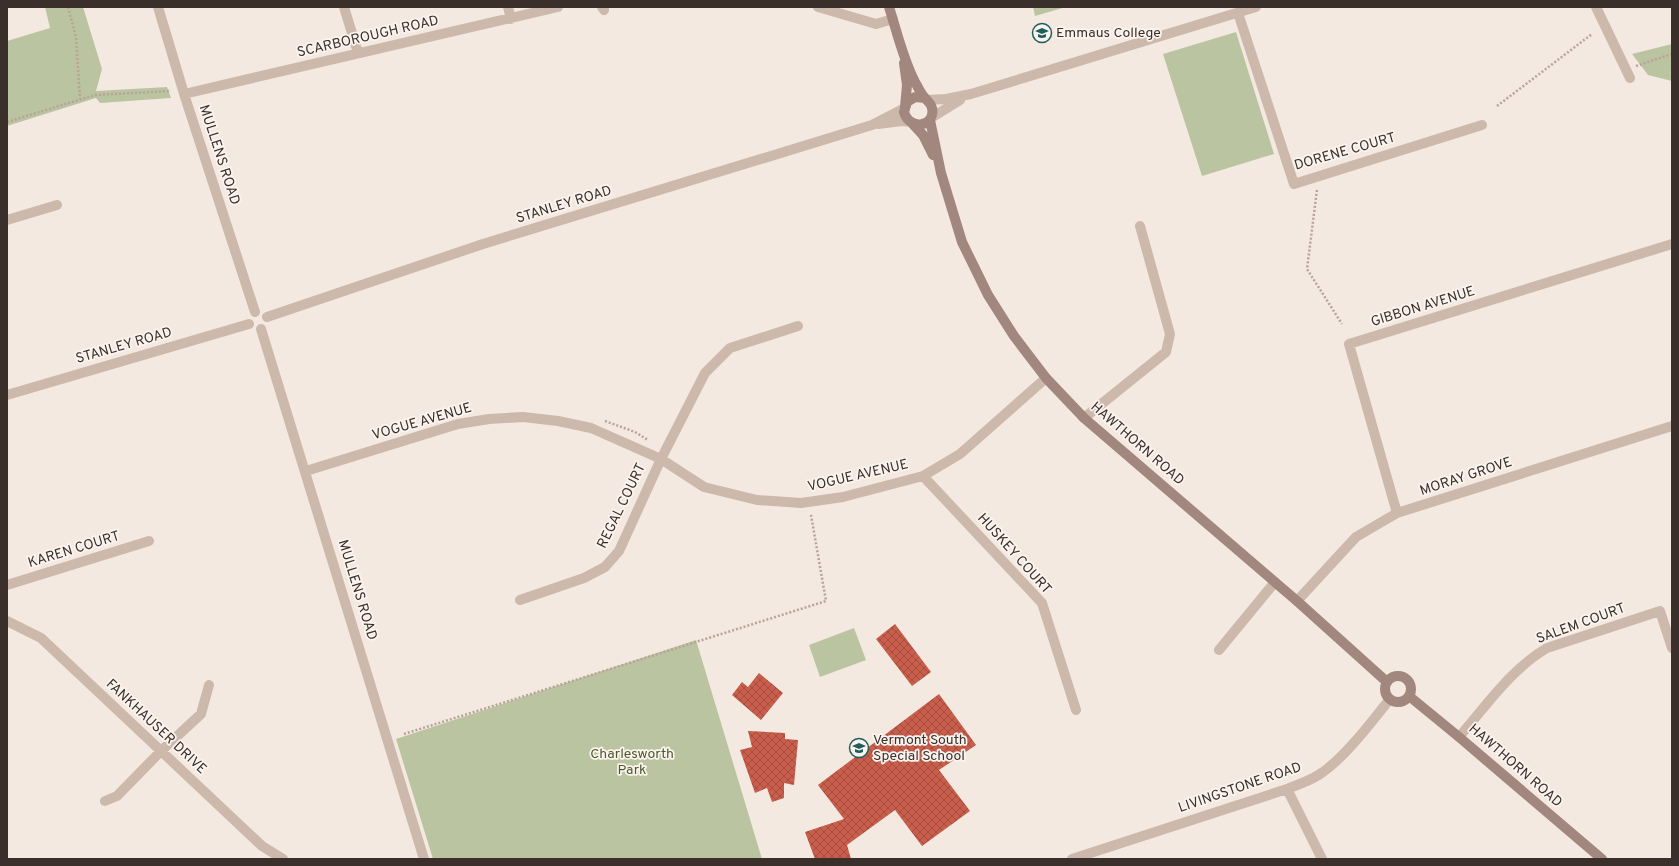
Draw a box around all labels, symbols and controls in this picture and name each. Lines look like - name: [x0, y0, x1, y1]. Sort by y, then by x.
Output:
- street label: SCARBOROUGH ROAD: [296, 12, 440, 62]
- school or university icon: Emmaus College: [1031, 22, 1053, 44]
- place label: Emmaus College: [1056, 25, 1161, 42]
- street label: MULLENS ROAD: [195, 103, 243, 207]
- street label: DORENE COURT: [1292, 129, 1398, 175]
- street label: STANLEY ROAD: [514, 182, 614, 228]
- street label: GIBBON AVENUE: [1369, 283, 1477, 331]
- street label: STANLEY ROAD: [74, 324, 174, 368]
- street label: HAWTHORN ROAD: [1087, 399, 1187, 489]
- street label: VOGUE AVENUE: [370, 400, 474, 444]
- street label: MORAY GROVE: [1418, 454, 1514, 500]
- street label: VOGUE AVENUE: [806, 456, 910, 496]
- street label: REGAL COURT: [594, 461, 650, 551]
- street label: HUSKEY COURT: [973, 510, 1055, 598]
- street label: KAREN COURT: [26, 528, 122, 572]
- street label: MULLENS ROAD: [334, 538, 380, 642]
- street label: SALEM COURT: [1534, 600, 1628, 648]
- street label: FANKHAUSER DRIVE: [102, 676, 210, 778]
- street label: HAWTHORN ROAD: [1465, 721, 1565, 811]
- place label: Vermont South Special School: [873, 732, 967, 765]
- school or university icon: Vermont South Special School: [848, 737, 870, 759]
- park label: Charlesworth Park: [590, 746, 674, 779]
- street label: LIVINGSTONE ROAD: [1176, 759, 1304, 817]

